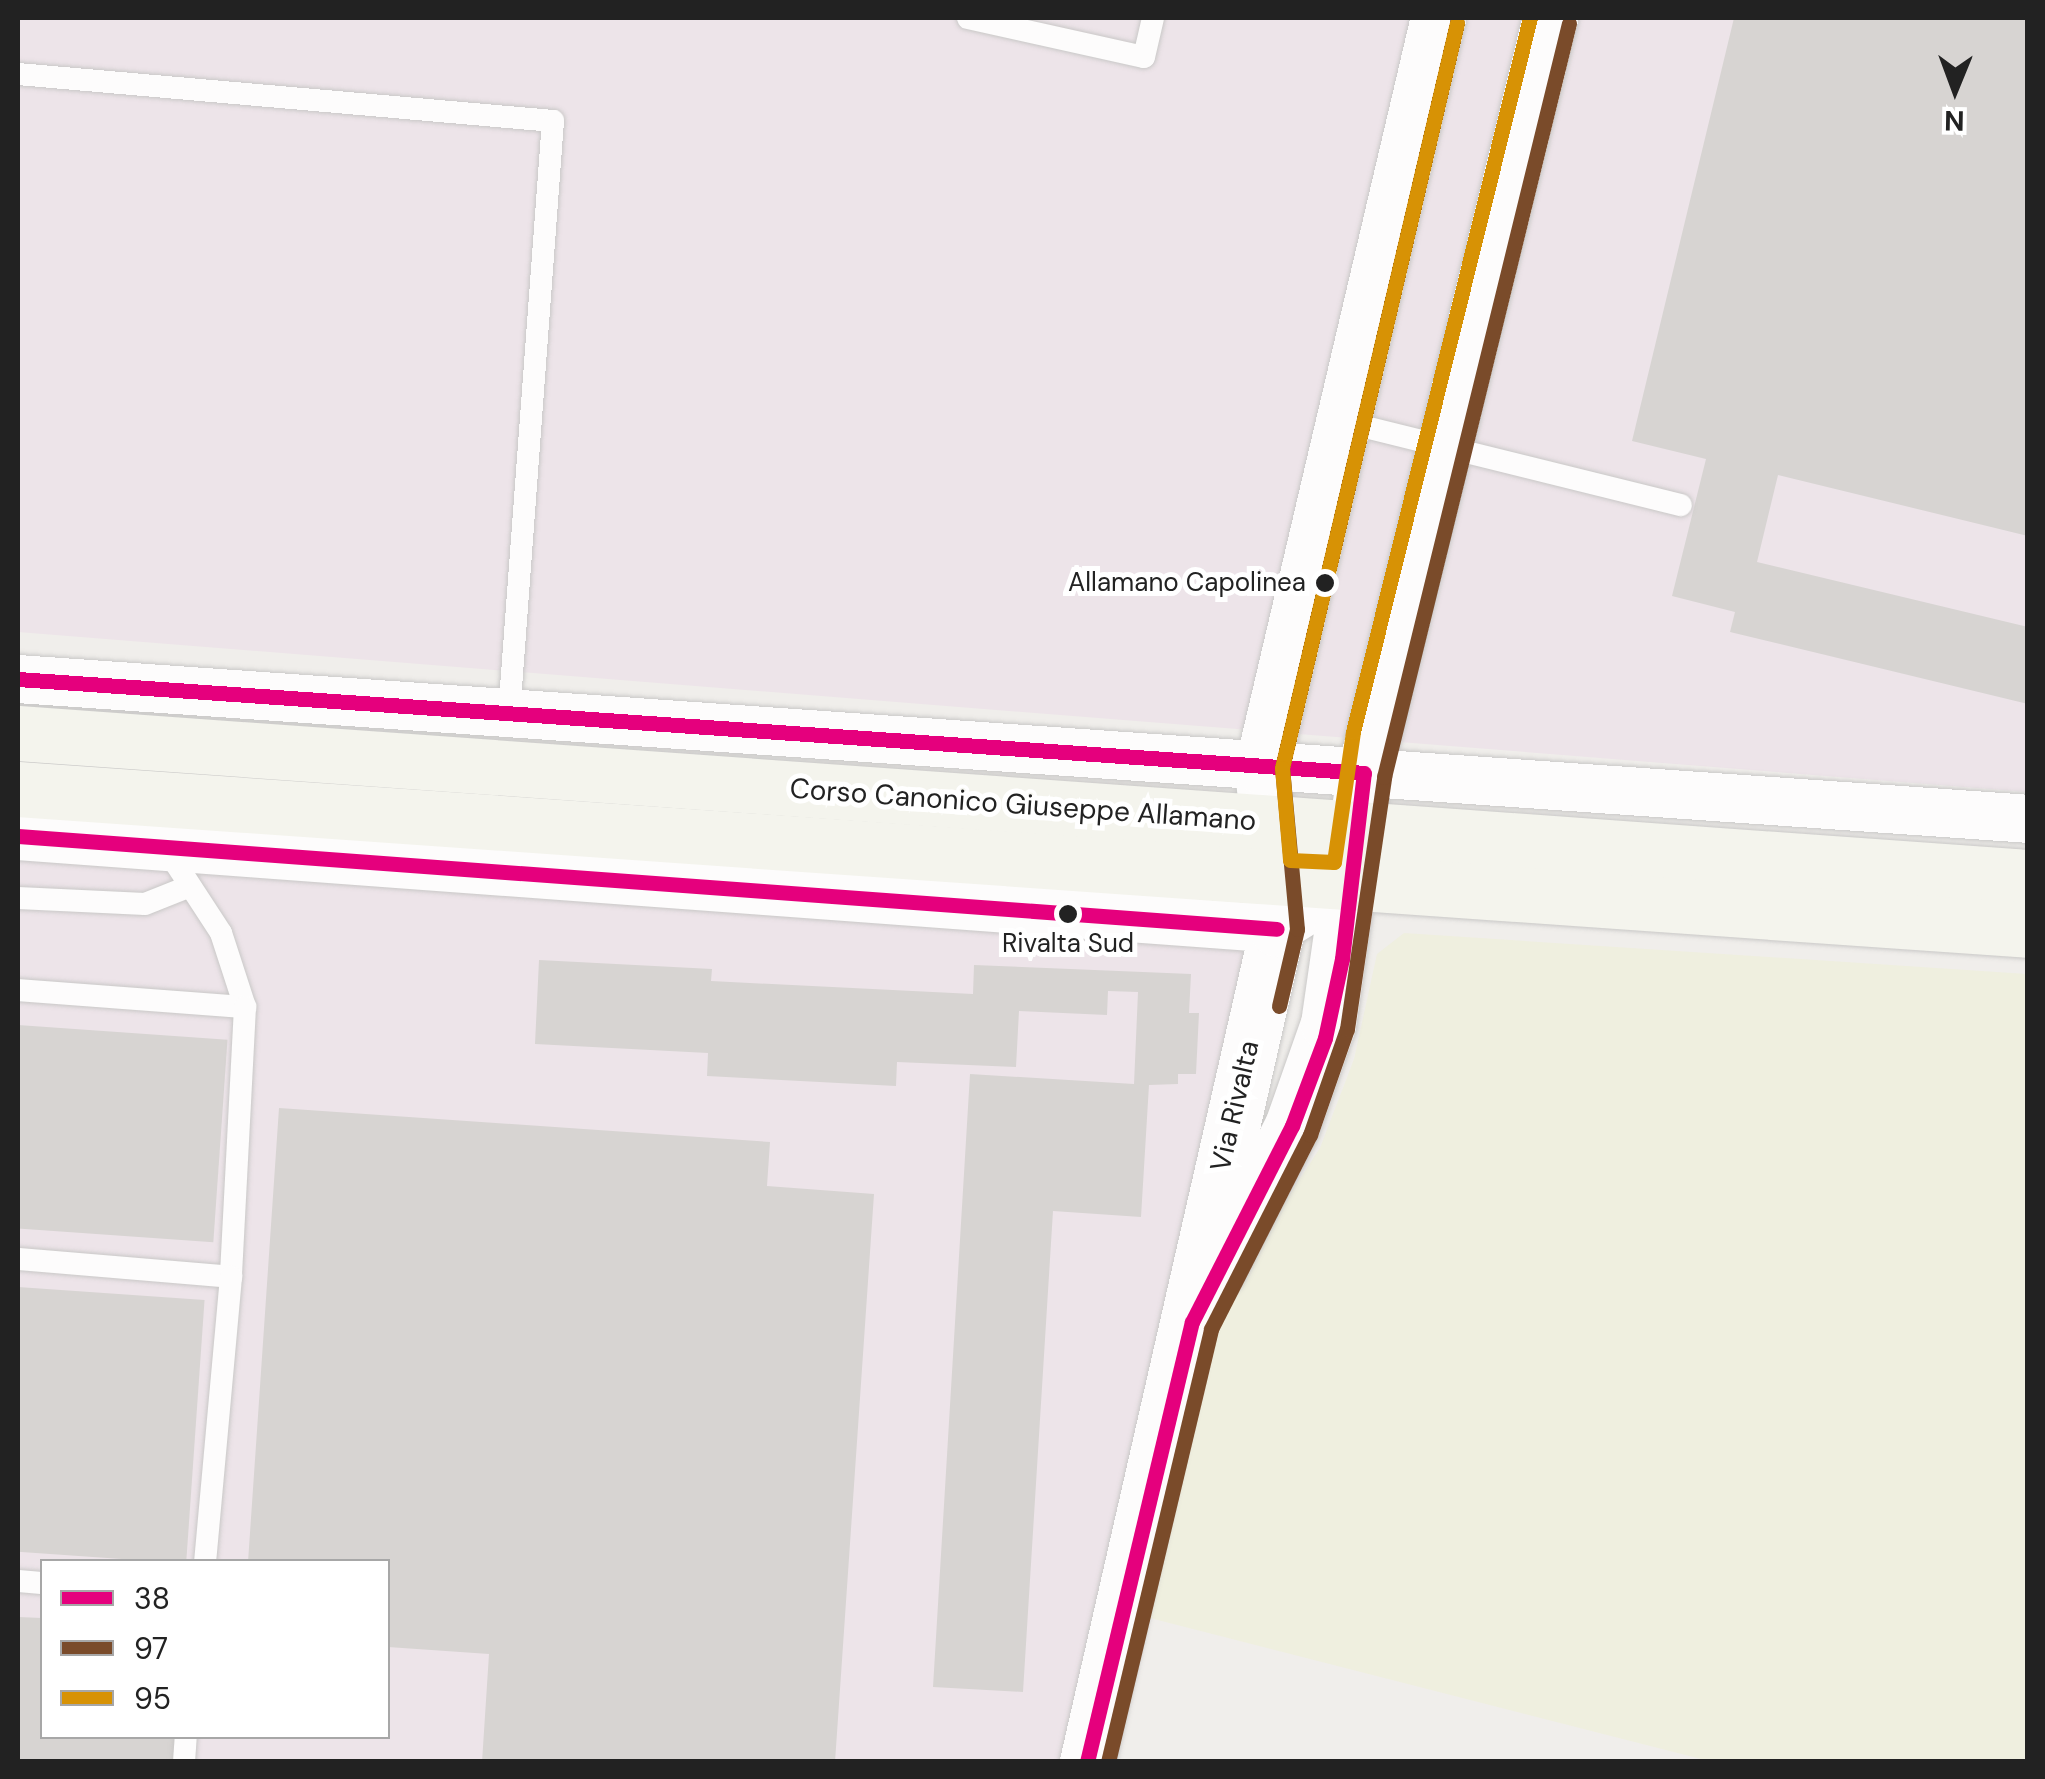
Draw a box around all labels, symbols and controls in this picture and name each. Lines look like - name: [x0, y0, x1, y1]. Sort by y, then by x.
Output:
- north arrow: [1905, 40, 2005, 140]
- text: N: [1944, 102, 1965, 139]
- place label: Allamano Capolinea: [1068, 567, 1306, 599]
- marker: Allamano Capolinea: [1315, 573, 1335, 593]
- street label: Corso Canonico Giuseppe Allamano: [789, 772, 1257, 838]
- marker: Rivalta Sud: [1058, 904, 1078, 924]
- place label: Rivalta Sud: [1002, 928, 1134, 960]
- street label: Via Rivalta: [1204, 1037, 1266, 1175]
- legend: [40, 1559, 390, 1739]
- text: 38: [134, 1579, 170, 1618]
- text: 97: [134, 1629, 168, 1668]
- text: 95: [134, 1679, 171, 1718]

